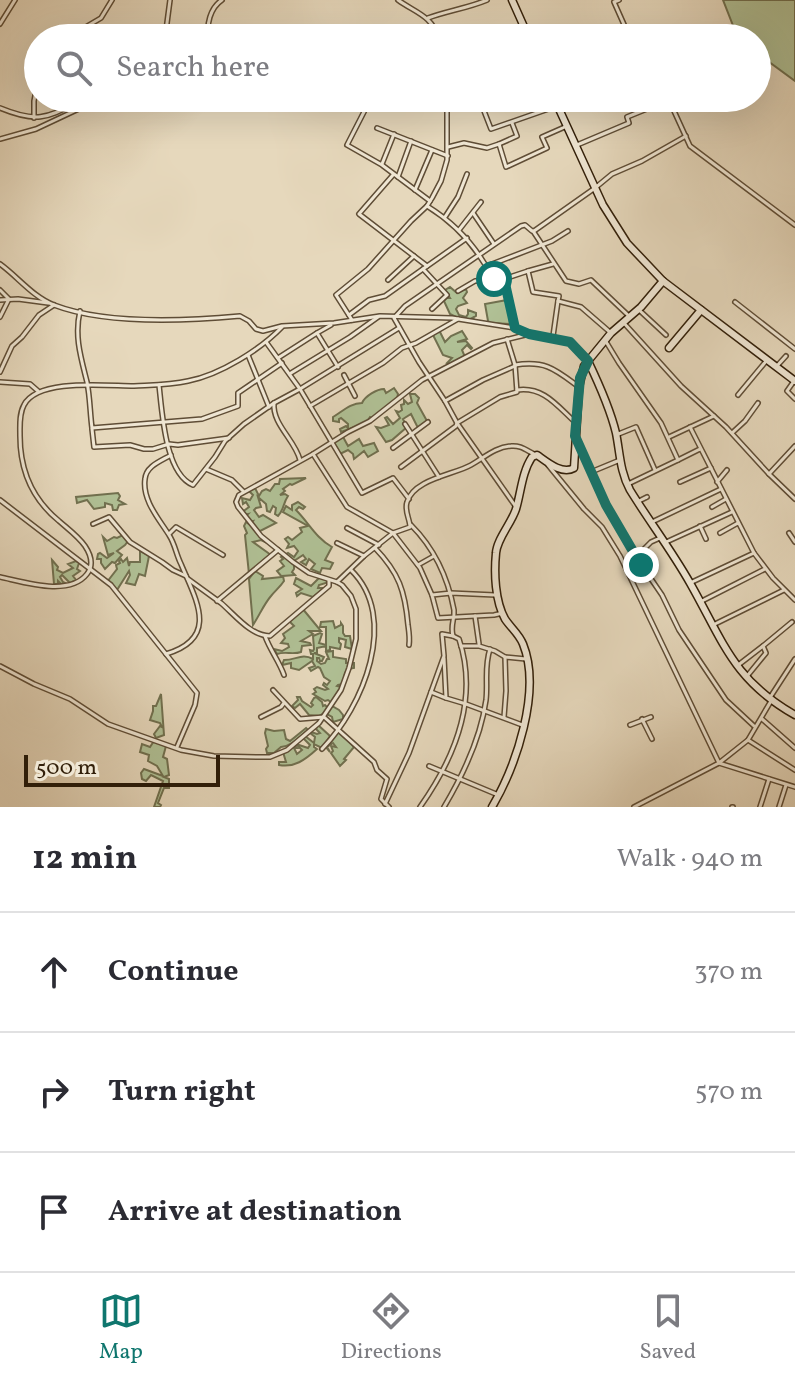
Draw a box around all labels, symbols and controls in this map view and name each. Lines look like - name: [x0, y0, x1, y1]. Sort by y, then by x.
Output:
- search box: [24, 24, 771, 112]
- icon: search: [52, 46, 96, 90]
- text: Search here: [116, 47, 270, 89]
- route start: [476, 261, 512, 297]
- route end: [623, 547, 659, 583]
- scale bar: [24, 751, 220, 787]
- text: 500 m: [36, 753, 97, 784]
- text: 12 min: [32, 836, 137, 883]
- text: Walk · 940 m: [617, 841, 763, 877]
- icon: ahead: [32, 950, 76, 994]
- text: Continue: [108, 951, 239, 993]
- text: 370 m: [694, 954, 763, 990]
- icon: right: [32, 1070, 76, 1114]
- text: Turn right: [108, 1071, 256, 1113]
- text: 570 m: [695, 1074, 763, 1110]
- icon: arrive: [32, 1190, 76, 1234]
- text: Arrive at destination: [108, 1191, 402, 1233]
- tab: Map: [99, 1289, 143, 1368]
- tab: Directions: [341, 1289, 442, 1368]
- tab: Saved: [639, 1289, 696, 1368]

